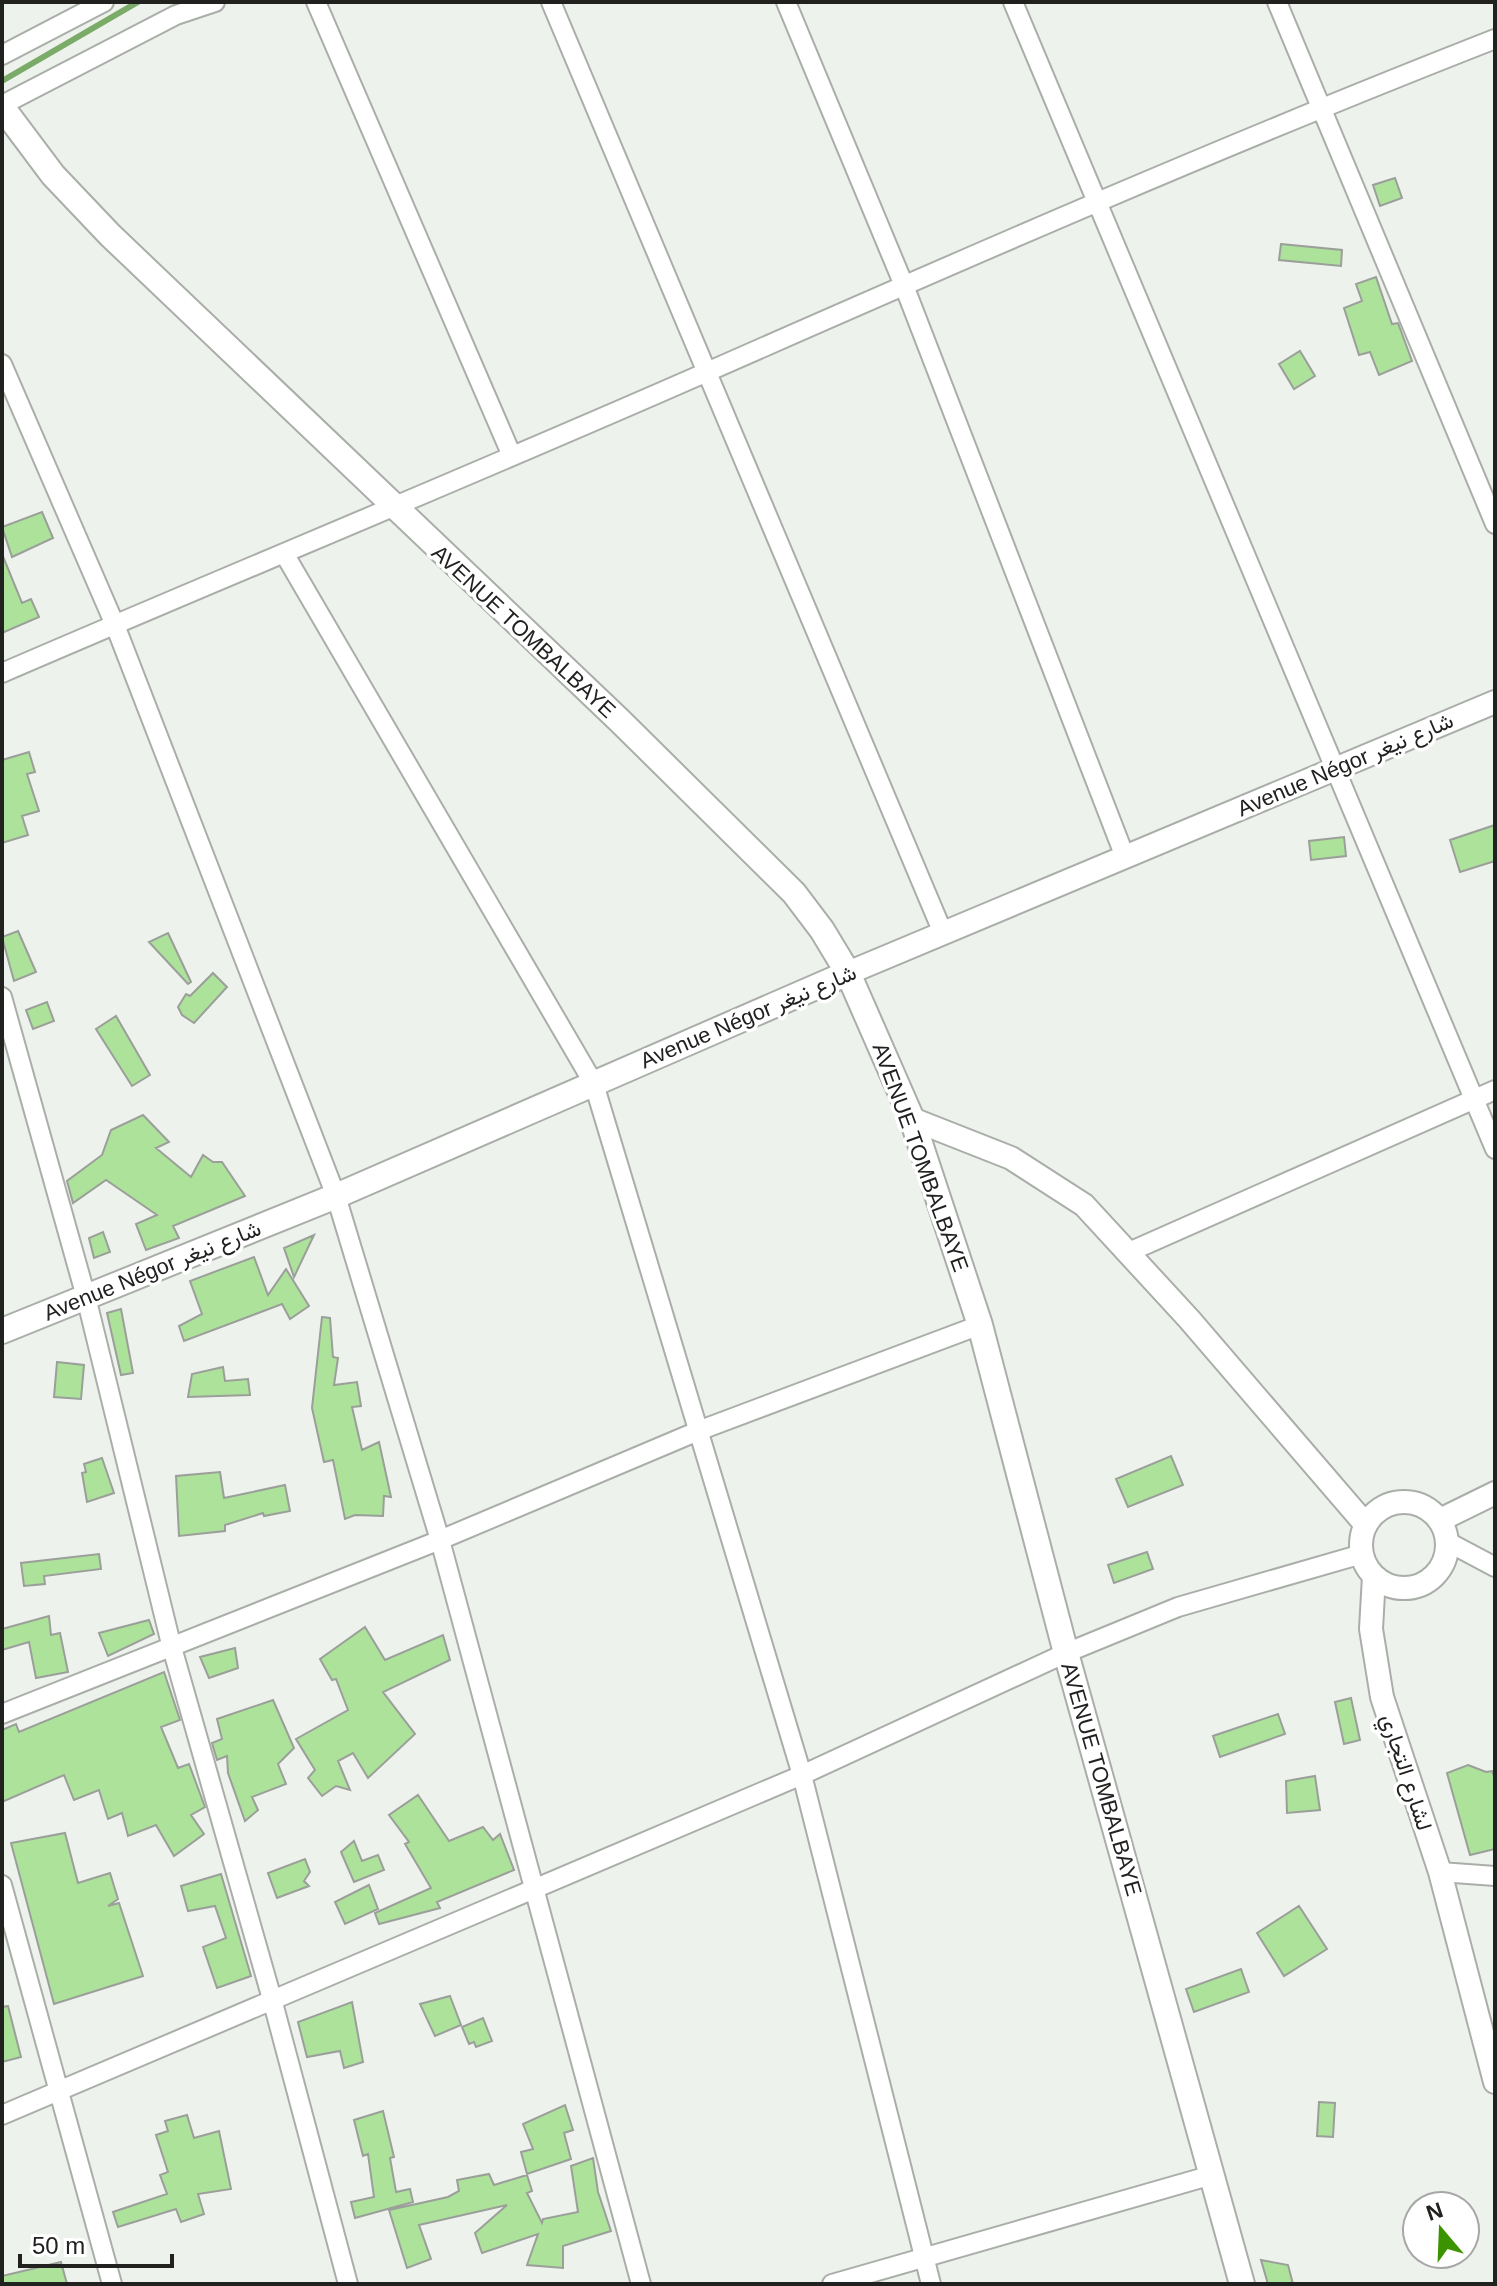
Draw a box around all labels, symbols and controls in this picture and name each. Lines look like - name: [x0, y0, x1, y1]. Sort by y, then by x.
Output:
- street label: AVENUE TOMBALBAYE: [427, 540, 621, 723]
- street label: Avenue Négor شارع نيغر: [1233, 708, 1458, 823]
- street label: Avenue Négor شارع نيغر: [636, 960, 861, 1075]
- street label: AVENUE TOMBALBAYE: [867, 1039, 974, 1275]
- street label: Avenue Négor شارع نيغر: [40, 1215, 265, 1327]
- street label: AVENUE TOMBALBAYE: [1056, 1660, 1147, 1899]
- street label: لشارع التجاري: [1370, 1711, 1437, 1835]
- north arrow: [1401, 2190, 1481, 2270]
- text: N: [1423, 2197, 1446, 2226]
- scale bar: [20, 2218, 172, 2268]
- text: 50 m: [32, 2232, 85, 2259]

